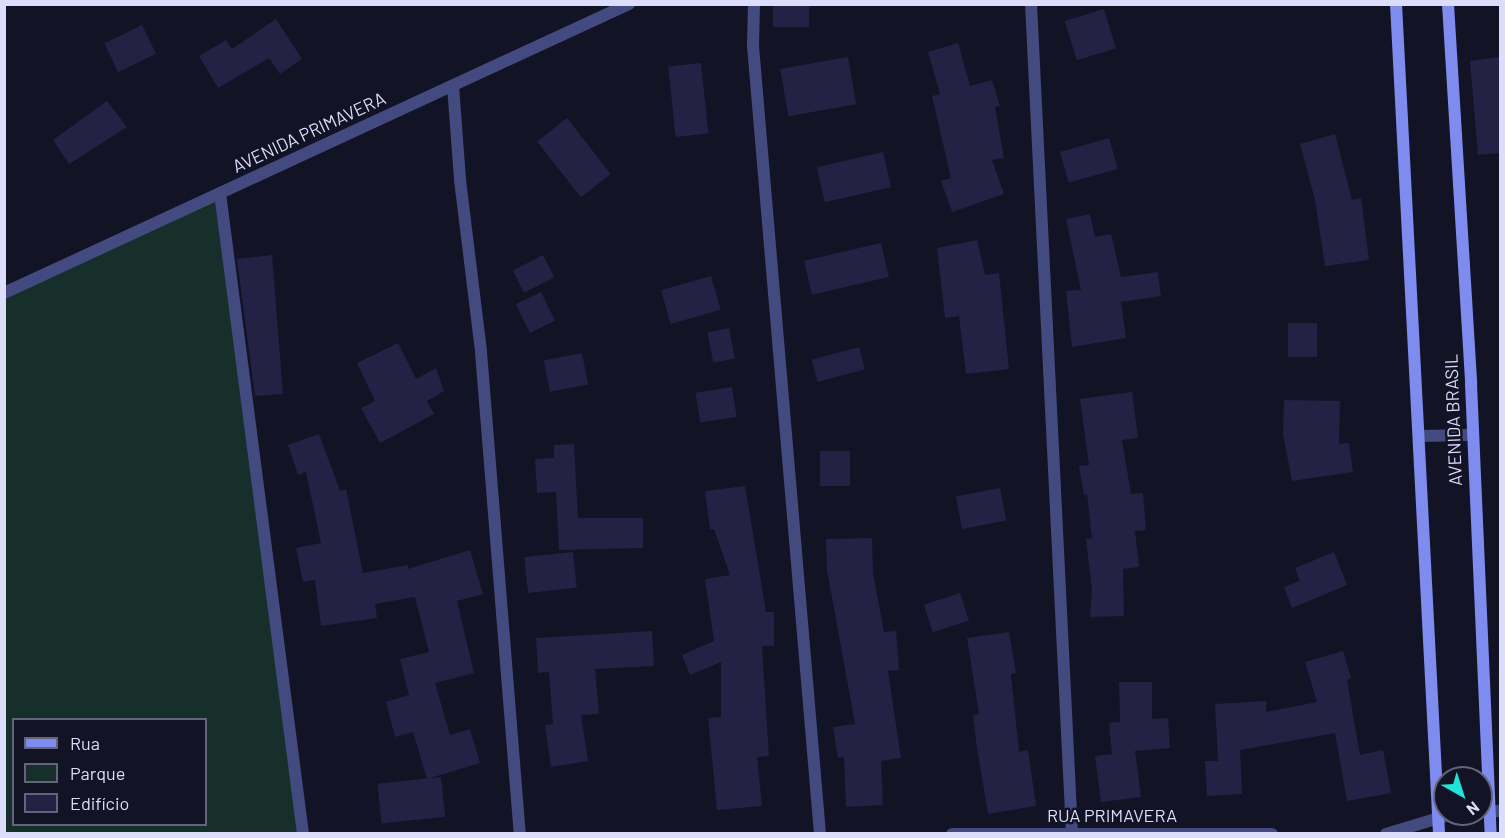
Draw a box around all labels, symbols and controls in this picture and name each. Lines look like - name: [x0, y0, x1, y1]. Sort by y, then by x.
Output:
- street label: AVENIDA PRIMAVERA: [229, 87, 389, 177]
- street label: AVENIDA BRASIL: [1440, 354, 1466, 486]
- legend: [12, 718, 207, 826]
- text: Rua: [70, 732, 100, 754]
- text: Parque: [70, 762, 125, 784]
- north arrow: [1433, 766, 1493, 826]
- text: Edifício: [70, 792, 129, 814]
- text: N: [1463, 798, 1484, 820]
- street label: RUA PRIMAVERA: [1047, 804, 1177, 826]

